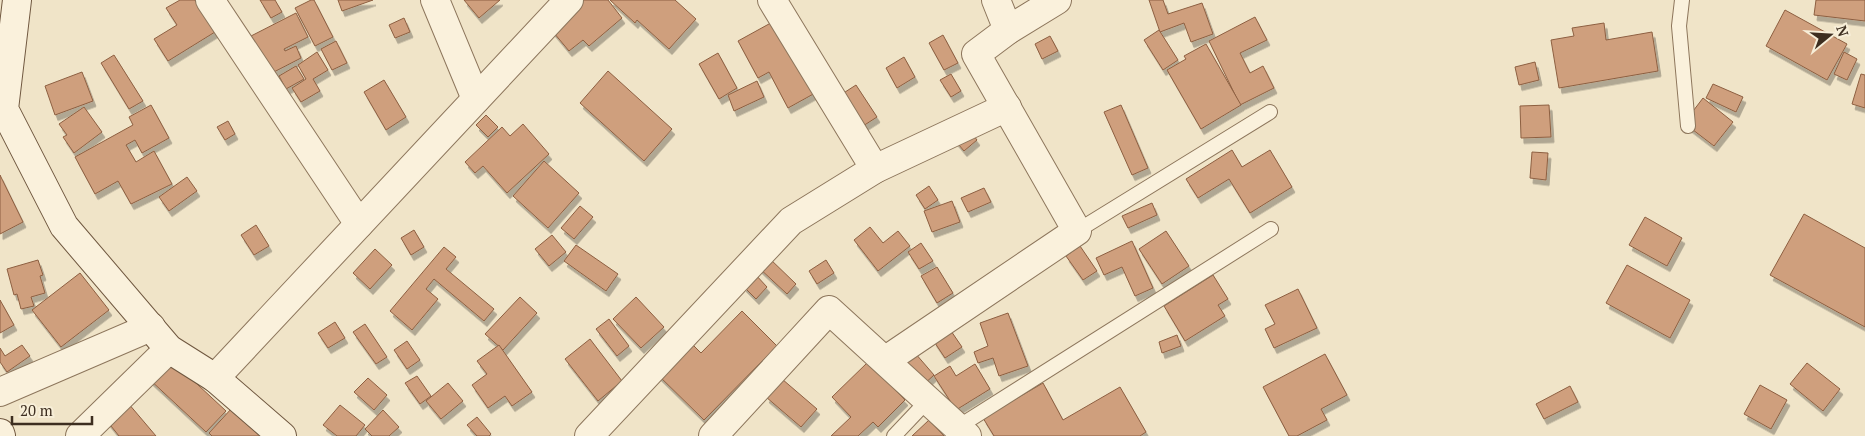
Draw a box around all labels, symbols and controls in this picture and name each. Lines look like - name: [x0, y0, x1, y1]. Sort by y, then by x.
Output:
- north arrow: [1805, 10, 1855, 60]
- text: N: [1832, 23, 1854, 39]
- scale bar: [12, 394, 92, 426]
- text: 20 m: [20, 400, 53, 420]

